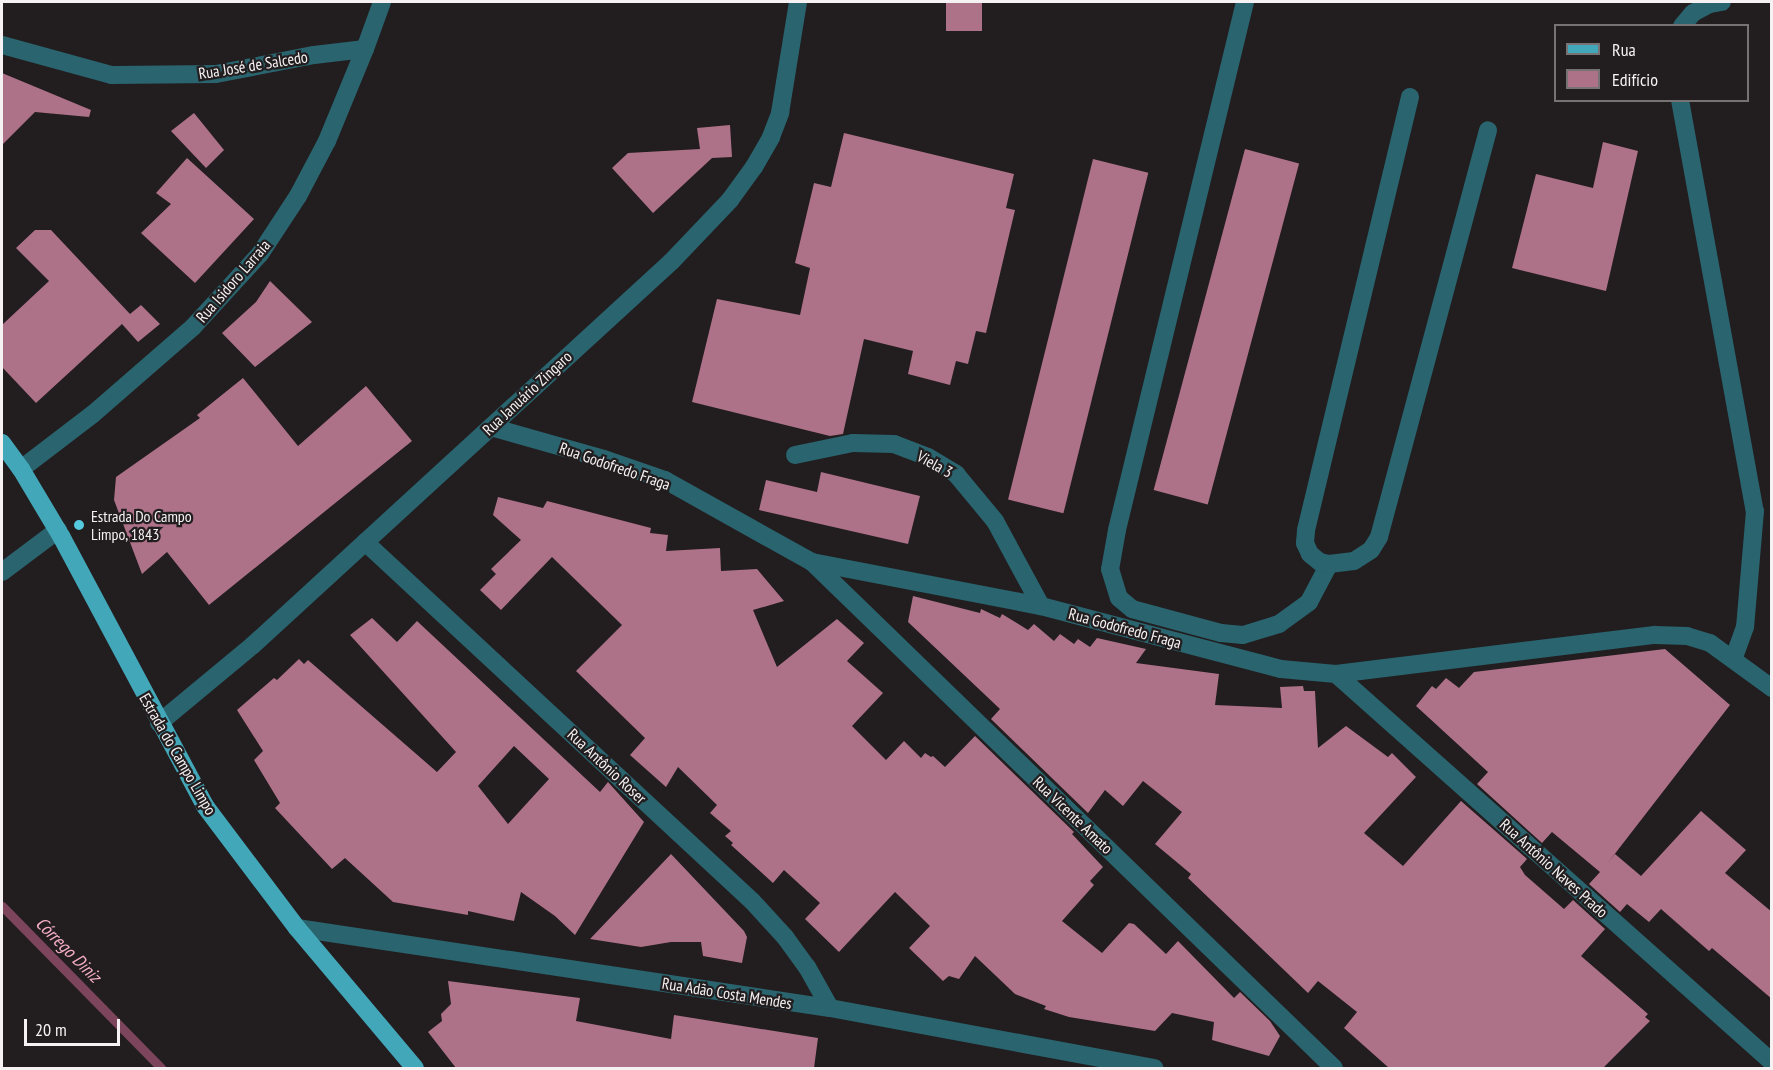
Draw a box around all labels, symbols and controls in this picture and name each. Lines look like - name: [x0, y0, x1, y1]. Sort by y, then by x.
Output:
- legend: [1554, 24, 1749, 102]
- text: Rua: [1612, 38, 1636, 61]
- street label: Rua José de Salcedo: [197, 47, 309, 83]
- text: Edifício: [1612, 68, 1658, 91]
- street label: Rua Isidoro Larraia: [192, 236, 274, 326]
- street label: Rua Januário Zingaro: [478, 347, 576, 439]
- street label: Rua Godofredo Fraga: [557, 438, 673, 494]
- street label: Viela 3: [914, 446, 956, 482]
- place label: Estrada Do Campo Limpo, 1843: [91, 506, 192, 544]
- marker: Estrada Do Campo Limpo, 1843: [72, 518, 86, 532]
- street label: Rua Godofredo Fraga: [1067, 604, 1183, 652]
- street label: Estrada do Campo Limpo: [135, 690, 221, 818]
- street label: Rua Antônio Roser: [563, 724, 651, 808]
- street label: Rua Vicente Amato: [1029, 772, 1117, 858]
- street label: Rua Antônio Naves Prado: [1496, 814, 1612, 922]
- water label: Córrego Diniz: [31, 913, 105, 987]
- street label: Rua Adão Costa Mendes: [660, 973, 794, 1013]
- scale bar: [27, 1007, 123, 1045]
- text: 20 m: [35, 1018, 67, 1041]

